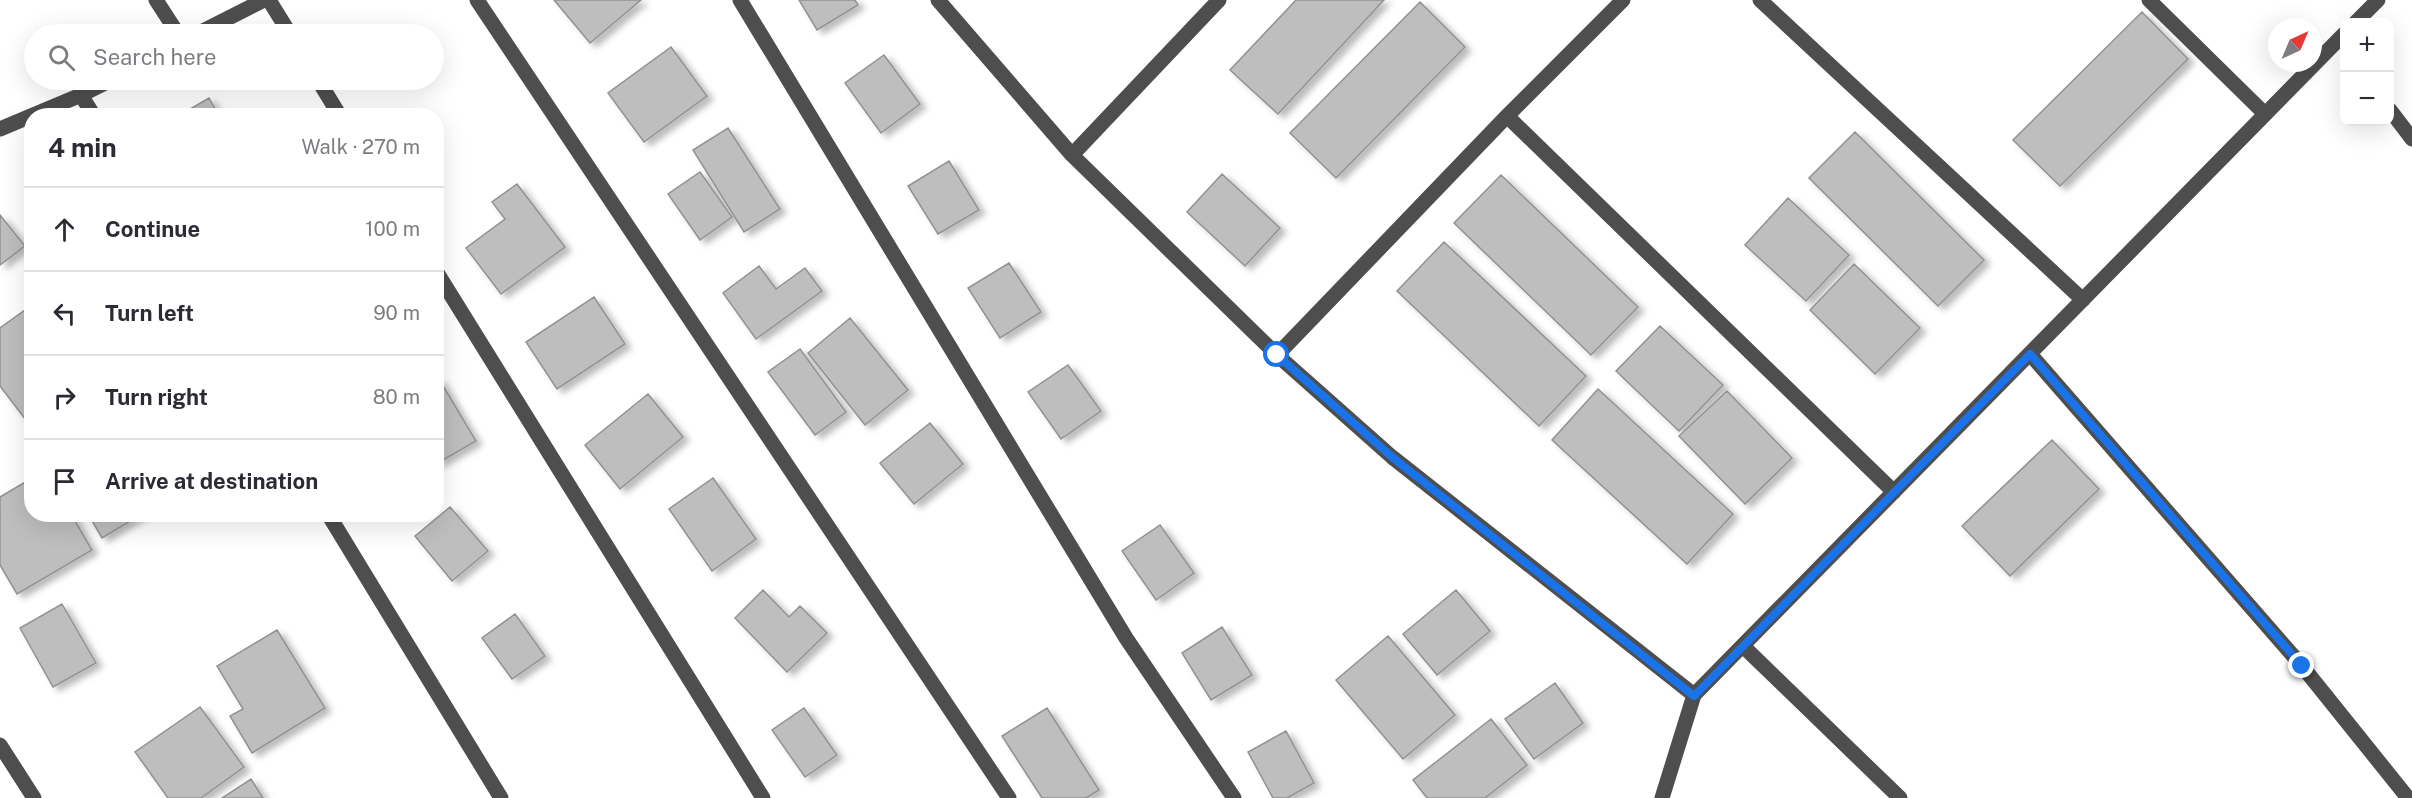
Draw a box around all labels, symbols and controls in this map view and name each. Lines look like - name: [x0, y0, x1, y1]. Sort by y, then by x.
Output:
- north arrow: [2268, 18, 2322, 72]
- map controls: [2340, 18, 2394, 126]
- button: +: [2340, 18, 2394, 72]
- search box: [24, 24, 444, 90]
- icon: search: [45, 41, 78, 74]
- text: Search here: [93, 44, 217, 70]
- button: −: [2340, 72, 2394, 126]
- text: 4 min: [48, 132, 117, 163]
- text: Walk · 270 m: [301, 135, 420, 159]
- icon: ahead: [48, 213, 81, 246]
- text: Continue: [105, 216, 200, 242]
- text: 100 m: [365, 217, 420, 241]
- icon: left: [48, 297, 81, 330]
- text: Turn left: [105, 300, 194, 326]
- text: 90 m: [373, 301, 420, 325]
- route start: [1263, 341, 1289, 367]
- icon: right: [48, 381, 81, 414]
- text: Turn right: [105, 384, 208, 410]
- text: 80 m: [373, 385, 420, 409]
- icon: arrive: [48, 465, 81, 498]
- text: Arrive at destination: [105, 468, 318, 494]
- route end: [2288, 652, 2314, 678]

